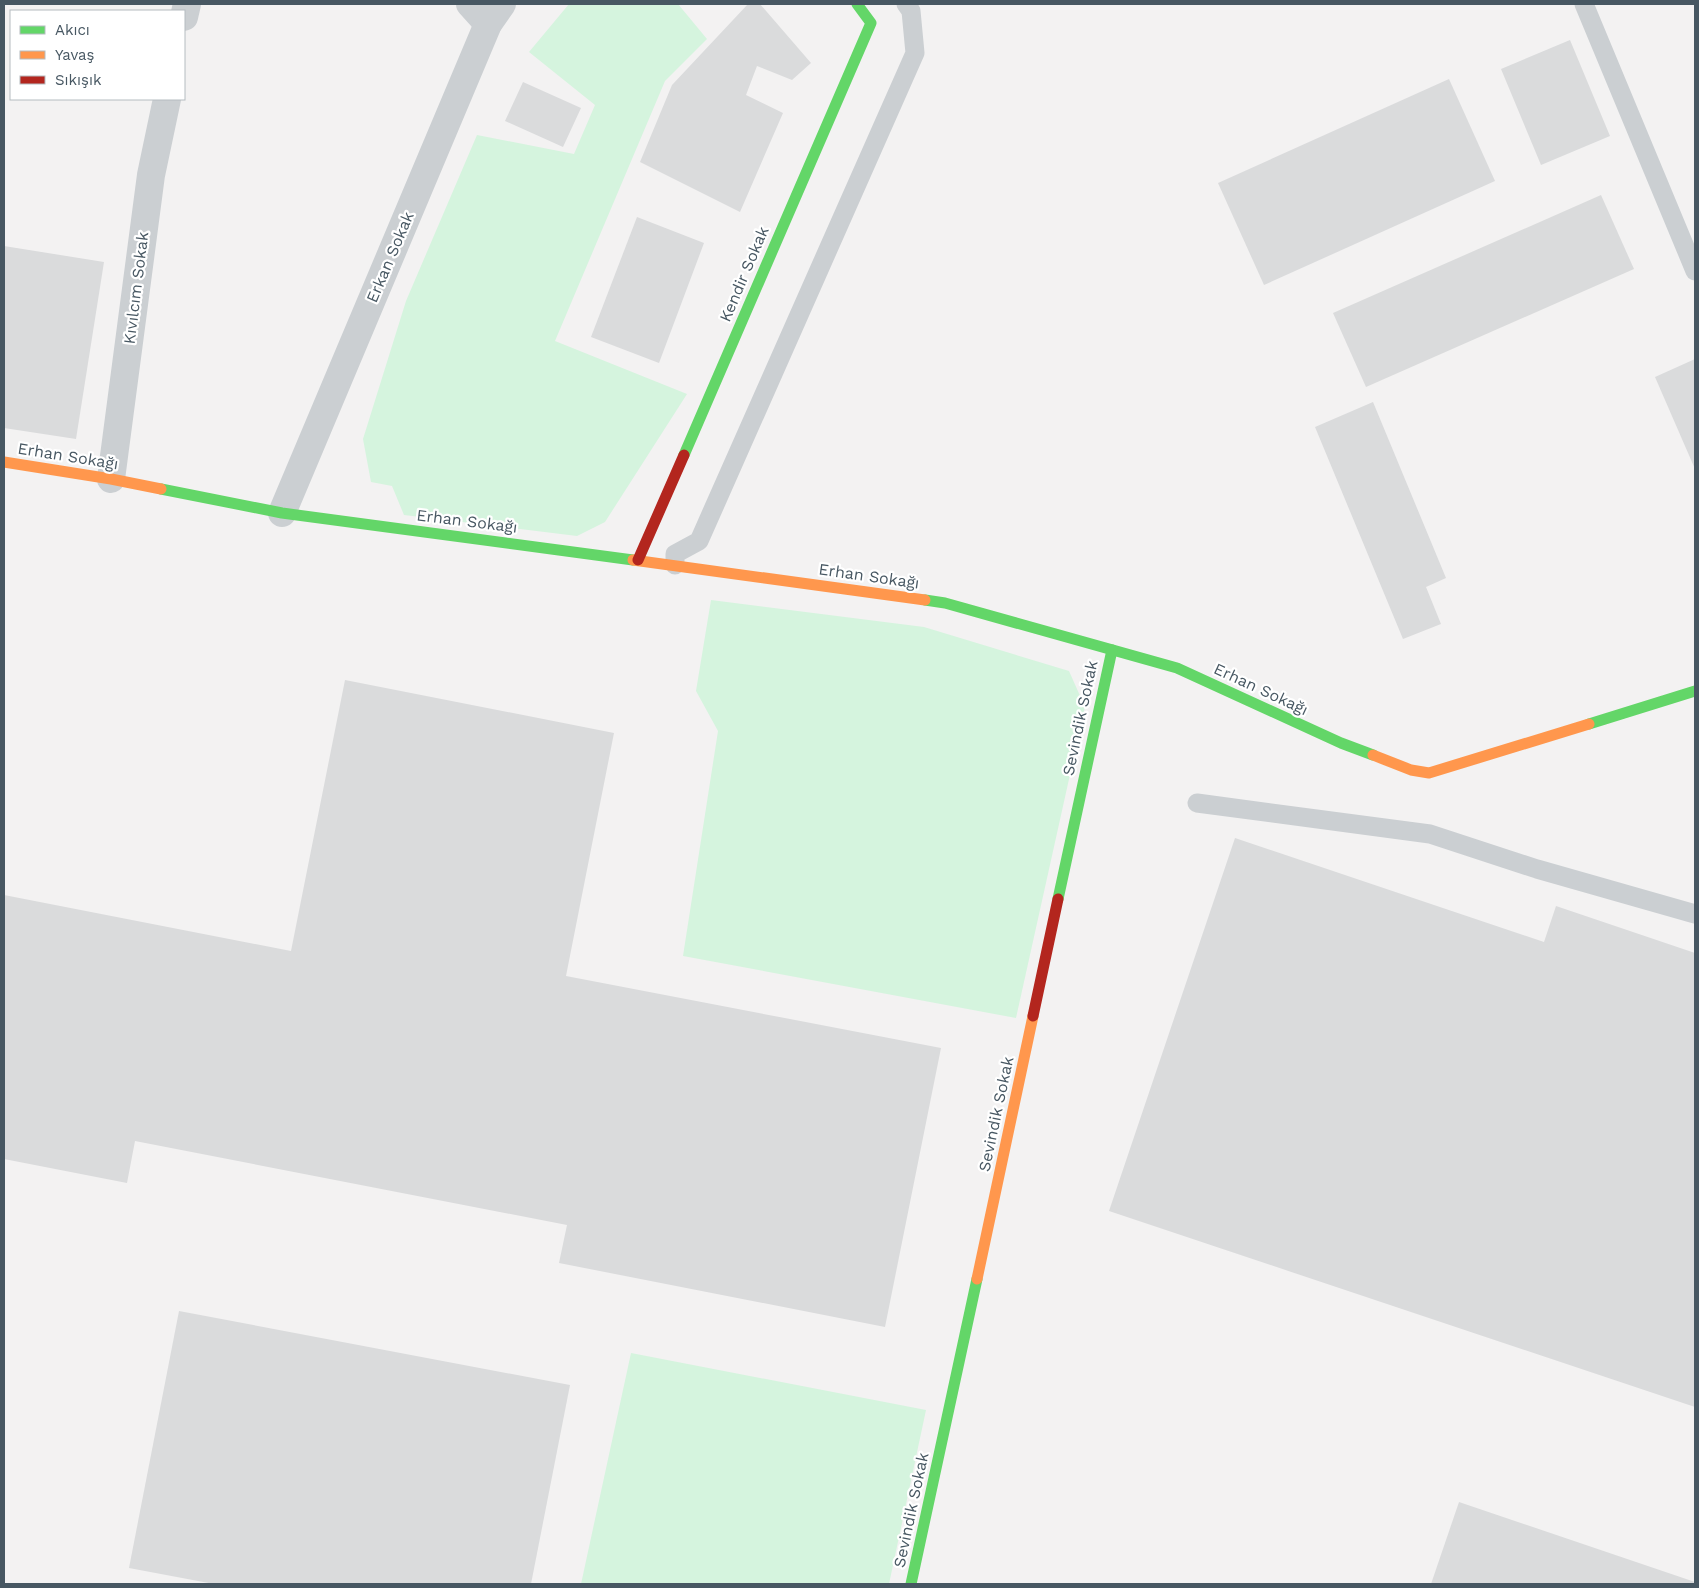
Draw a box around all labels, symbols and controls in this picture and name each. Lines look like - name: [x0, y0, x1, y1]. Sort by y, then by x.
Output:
- legend: [10, 10, 185, 100]
- text: Akıcı: [55, 21, 90, 39]
- text: Yavaş: [55, 46, 95, 64]
- text: Sıkışık: [55, 71, 102, 89]
- street label: Erkan Sokak: [362, 209, 418, 305]
- street label: Kendir Sokak: [715, 223, 773, 325]
- street label: Kıvılcım Sokak: [120, 231, 152, 345]
- street label: Erhan Sokağı: [16, 439, 120, 473]
- street label: Erhan Sokağı: [415, 505, 519, 537]
- street label: Erhan Sokağı: [817, 560, 921, 592]
- street label: Sevindik Sokak: [1059, 659, 1101, 777]
- street label: Erhan Sokağı: [1211, 659, 1311, 719]
- street label: Sevindik Sokak: [975, 1055, 1017, 1173]
- street label: Sevindik Sokak: [890, 1451, 932, 1569]

